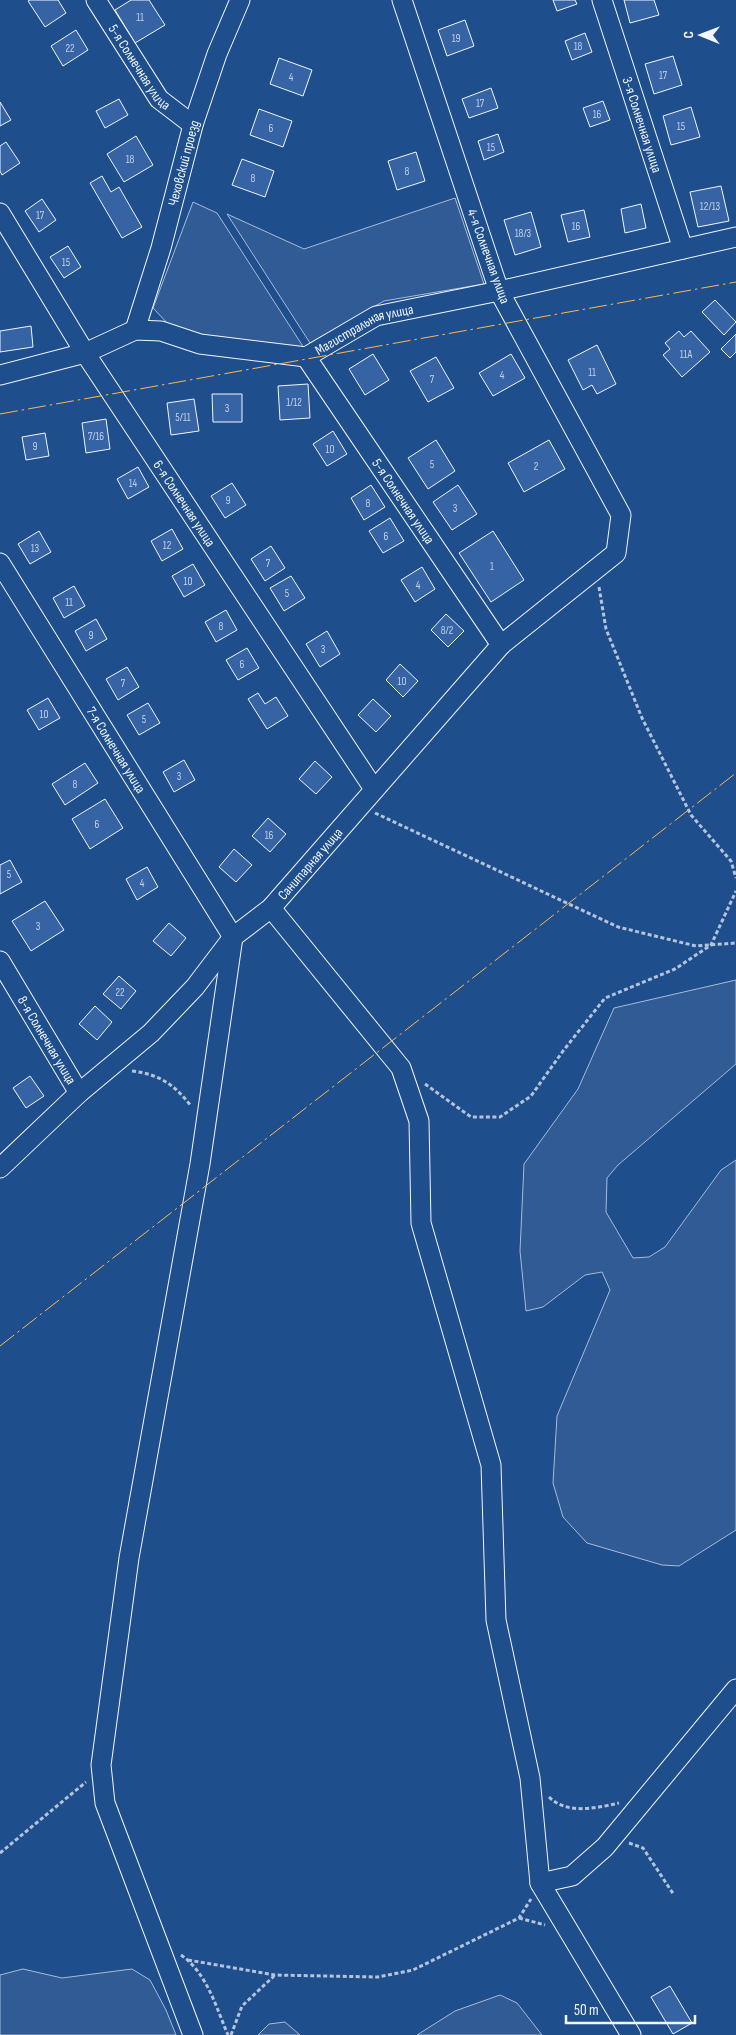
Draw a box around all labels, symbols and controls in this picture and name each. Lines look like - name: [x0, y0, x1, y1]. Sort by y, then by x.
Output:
- north arrow: [676, 10, 726, 60]
- house number: 11: [136, 11, 144, 24]
- street label: 5-я Солнечная улица: [105, 21, 174, 114]
- text: С: [680, 31, 697, 39]
- house number: 19: [452, 32, 460, 45]
- house number: 18: [574, 40, 583, 53]
- house number: 22: [65, 42, 75, 55]
- house number: 17: [659, 69, 668, 82]
- house number: 4: [289, 71, 294, 84]
- street label: 3-я Солнечная улица: [619, 75, 666, 175]
- house number: 17: [476, 97, 485, 110]
- house number: 16: [593, 108, 602, 121]
- street label: Чеховский проезд: [164, 118, 203, 208]
- house number: 15: [677, 120, 685, 133]
- house number: 6: [269, 122, 274, 135]
- house number: 15: [487, 141, 495, 154]
- house number: 18: [126, 153, 135, 166]
- house number: 8: [405, 165, 410, 178]
- house number: 8: [251, 172, 256, 185]
- house number: 12/13: [700, 200, 721, 213]
- street label: 4-я Солнечная улица: [464, 207, 514, 306]
- house number: 17: [36, 209, 45, 222]
- house number: 16: [572, 220, 581, 233]
- house number: 18/3: [515, 227, 532, 240]
- house number: 15: [62, 256, 70, 269]
- street label: Магистральная улица: [312, 301, 415, 359]
- house number: 11А: [680, 348, 693, 361]
- house number: 11: [588, 366, 596, 379]
- house number: 4: [500, 369, 505, 382]
- house number: 7: [430, 373, 435, 386]
- house number: 1/12: [286, 396, 302, 409]
- house number: 3: [225, 402, 230, 415]
- house number: 5/11: [175, 411, 191, 424]
- house number: 7/16: [88, 430, 104, 443]
- house number: 9: [33, 440, 38, 453]
- house number: 10: [326, 443, 334, 456]
- street label: 5-я Солнечная улица: [368, 455, 438, 547]
- street label: 6-я Солнечная улица: [149, 457, 219, 550]
- house number: 5: [430, 458, 434, 471]
- house number: 2: [534, 460, 539, 473]
- house number: 14: [129, 477, 138, 490]
- house number: 9: [226, 494, 231, 507]
- house number: 8: [366, 497, 371, 510]
- house number: 3: [453, 502, 458, 515]
- house number: 6: [384, 530, 389, 543]
- house number: 12: [163, 539, 172, 552]
- house number: 13: [31, 542, 40, 555]
- house number: 7: [266, 557, 271, 570]
- house number: 1: [490, 560, 494, 573]
- house number: 10: [184, 575, 192, 588]
- house number: 4: [416, 579, 421, 592]
- house number: 5: [285, 587, 289, 600]
- house number: 11: [65, 596, 73, 609]
- house number: 8: [219, 620, 224, 633]
- house number: 8/2: [441, 624, 454, 637]
- house number: 9: [89, 629, 94, 642]
- house number: 3: [321, 643, 326, 656]
- house number: 6: [240, 658, 245, 671]
- house number: 10: [398, 675, 406, 688]
- house number: 7: [121, 677, 126, 690]
- street label: 7-я Солнечная улица: [83, 704, 149, 796]
- house number: 10: [40, 708, 48, 721]
- house number: 5: [142, 713, 146, 726]
- house number: 3: [177, 770, 182, 783]
- house number: 8: [73, 778, 78, 791]
- house number: 6: [95, 818, 100, 831]
- street label: Санитарная улица: [274, 824, 346, 903]
- house number: 16: [265, 829, 274, 842]
- house number: 5: [7, 868, 11, 881]
- house number: 4: [140, 877, 145, 890]
- house number: 3: [36, 920, 41, 933]
- house number: 22: [115, 986, 125, 999]
- street label: 8-я Солнечная улица: [14, 993, 80, 1087]
- scale bar: [566, 1992, 695, 2024]
- text: 50 m: [574, 2001, 599, 2020]

